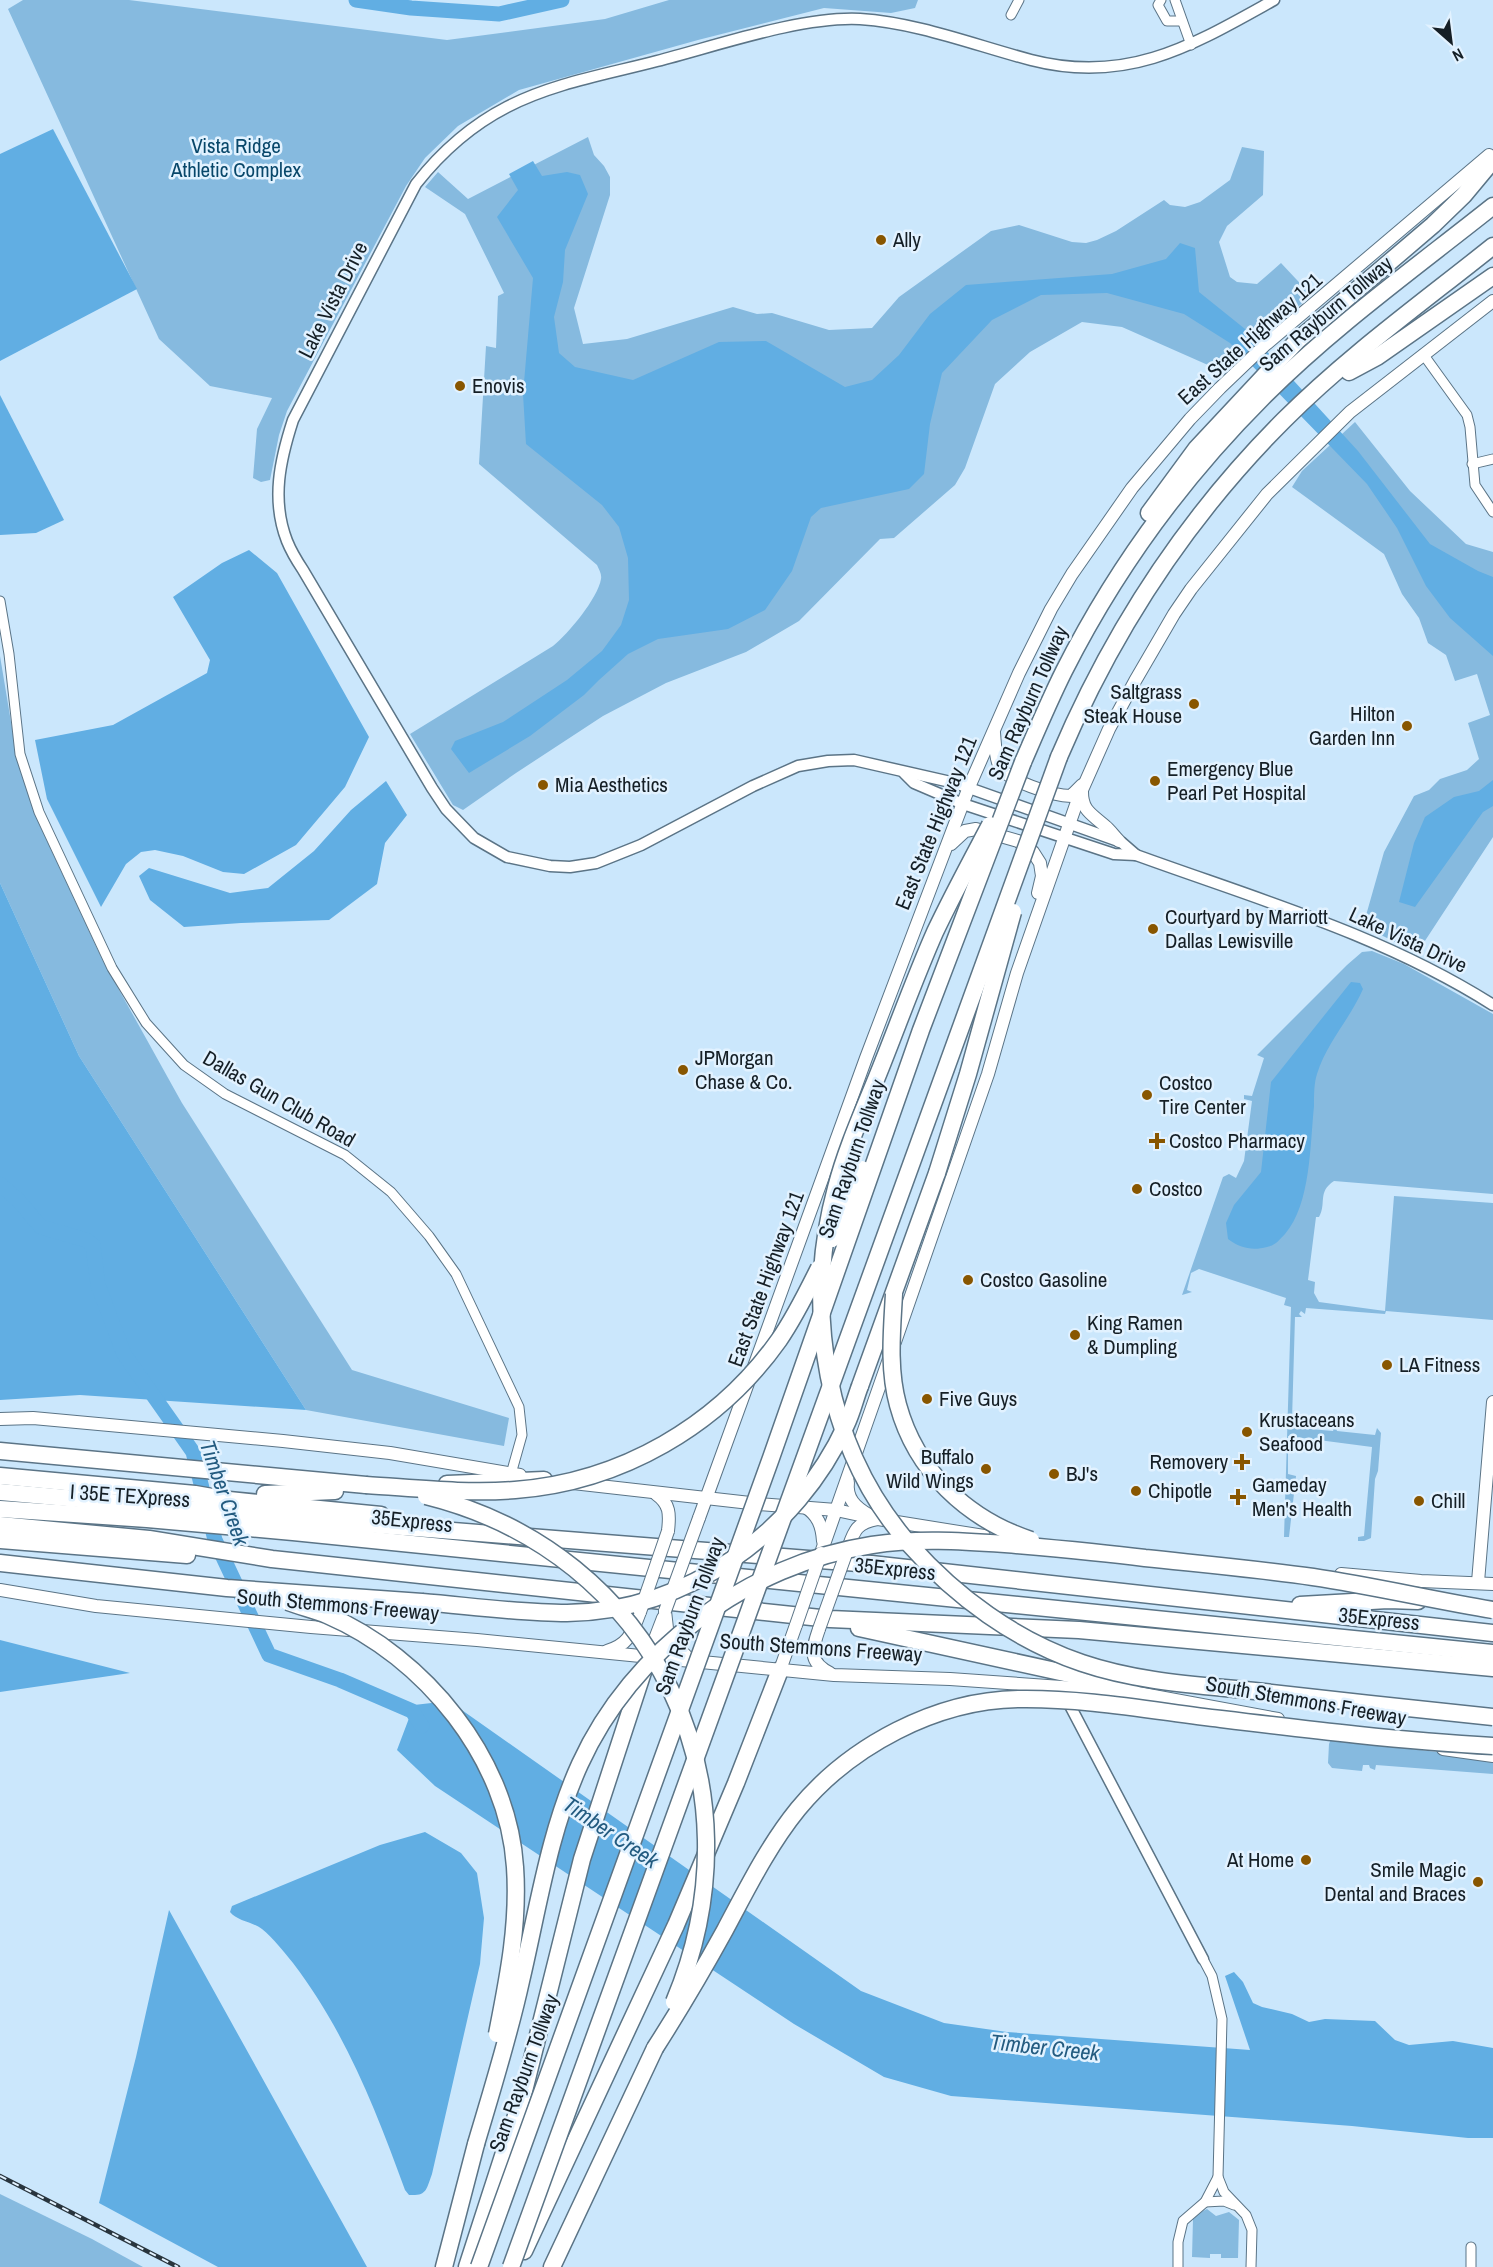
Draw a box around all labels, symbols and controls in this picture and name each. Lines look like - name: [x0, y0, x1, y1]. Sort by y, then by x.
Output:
- north arrow: [1421, 12, 1481, 72]
- text: N: [1449, 43, 1467, 67]
- park label: Vista Ridge Athletic Complex: [170, 131, 301, 184]
- place label: Ally: [892, 225, 921, 254]
- marker: Ally: [874, 233, 888, 247]
- street label: Lake Vista Drive: [291, 237, 374, 363]
- street label: Sam Rayburn Tollway: [1253, 249, 1399, 378]
- street label: East State Highway 121: [1171, 266, 1328, 411]
- place label: Enovis: [472, 371, 525, 400]
- marker: Enovis: [453, 379, 467, 393]
- street label: Sam Rayburn Tollway: [980, 621, 1075, 785]
- place label: Saltgrass Steak House: [1083, 677, 1182, 730]
- marker: Saltgrass Steak House: [1187, 697, 1201, 711]
- place label: Hilton Garden Inn: [1309, 699, 1395, 752]
- marker: Hilton Garden Inn: [1400, 719, 1414, 733]
- street label: East State Highway 121: [887, 731, 984, 914]
- place label: Emergency Blue Pearl Pet Hospital: [1167, 754, 1306, 807]
- place label: Mia Aesthetics: [555, 770, 668, 799]
- marker: Emergency Blue Pearl Pet Hospital: [1148, 774, 1162, 788]
- marker: Mia Aesthetics: [536, 778, 550, 792]
- street label: Lake Vista Drive: [1345, 900, 1472, 980]
- place label: Courtyard by Marriott Dallas Lewisville: [1165, 902, 1328, 955]
- marker: Courtyard by Marriott Dallas Lewisville: [1146, 922, 1160, 936]
- street label: Dallas Gun Club Road: [198, 1043, 361, 1154]
- place label: JPMorgan Chase & Co.: [695, 1043, 793, 1096]
- marker: JPMorgan Chase & Co.: [676, 1063, 690, 1077]
- place label: Costco Tire Center: [1159, 1068, 1246, 1121]
- street label: Sam Rayburn Tollway: [811, 1075, 892, 1242]
- marker: Costco Tire Center: [1140, 1088, 1154, 1102]
- place label: Costco Pharmacy: [1169, 1126, 1305, 1155]
- marker: Costco Pharmacy: [1150, 1134, 1164, 1148]
- place label: Costco: [1149, 1174, 1203, 1203]
- marker: Costco: [1130, 1182, 1144, 1196]
- street label: East State Highway 121: [720, 1187, 811, 1371]
- place label: Costco Gasoline: [980, 1265, 1107, 1294]
- marker: Costco Gasoline: [961, 1273, 975, 1287]
- place label: King Ramen & Dumpling: [1087, 1308, 1183, 1361]
- marker: King Ramen & Dumpling: [1068, 1328, 1082, 1342]
- place label: LA Fitness: [1399, 1350, 1480, 1379]
- marker: LA Fitness: [1380, 1358, 1394, 1372]
- place label: Five Guys: [939, 1384, 1017, 1413]
- marker: Five Guys: [920, 1392, 934, 1406]
- place label: Krustaceans Seafood: [1259, 1405, 1355, 1458]
- marker: Krustaceans Seafood: [1240, 1425, 1254, 1439]
- water label: Timber Creek: [193, 1436, 257, 1551]
- place label: Buffalo Wild Wings: [886, 1442, 974, 1495]
- place label: Removery: [1150, 1447, 1228, 1476]
- marker: Removery: [1233, 1453, 1251, 1471]
- place label: BJ's: [1066, 1459, 1098, 1488]
- marker: Buffalo Wild Wings: [979, 1462, 993, 1476]
- marker: BJ's: [1047, 1467, 1061, 1481]
- place label: Gameday Men's Health: [1252, 1470, 1352, 1523]
- place label: Chipotle: [1148, 1476, 1212, 1505]
- street label: I 35E TEXpress: [69, 1477, 191, 1514]
- marker: Chipotle: [1129, 1484, 1143, 1498]
- place label: Chill: [1431, 1486, 1465, 1515]
- marker: Gameday Men's Health: [1229, 1488, 1247, 1506]
- marker: Chill: [1412, 1494, 1426, 1508]
- street label: 35Express: [370, 1502, 454, 1539]
- street label: Sam Rayburn Tollway: [647, 1532, 732, 1699]
- street label: 35Express: [853, 1550, 937, 1587]
- street label: South Stemmons Freeway: [236, 1581, 441, 1628]
- street label: 35Express: [1337, 1600, 1421, 1637]
- street label: South Stemmons Freeway: [719, 1626, 924, 1669]
- street label: South Stemmons Freeway: [1204, 1669, 1409, 1732]
- water label: Timber Creek: [557, 1789, 666, 1876]
- place label: At Home: [1226, 1845, 1294, 1874]
- marker: At Home: [1299, 1853, 1313, 1867]
- place label: Smile Magic Dental and Braces: [1324, 1855, 1466, 1908]
- marker: Smile Magic Dental and Braces: [1471, 1875, 1485, 1889]
- street label: Sam Rayburn Tollway: [481, 1989, 566, 2156]
- water label: Timber Creek: [989, 2026, 1102, 2068]

